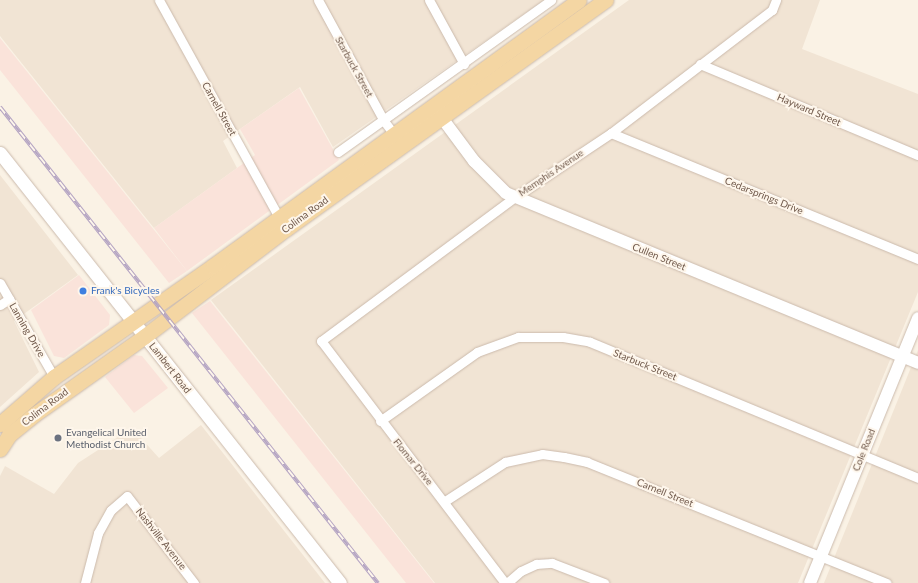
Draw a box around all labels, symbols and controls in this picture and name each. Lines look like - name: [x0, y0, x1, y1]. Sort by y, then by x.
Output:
- street label: Starbuck Street: [332, 35, 376, 99]
- street label: Carnell Street: [199, 80, 239, 138]
- street label: Hayward Street: [775, 91, 843, 129]
- street label: Memphis Avenue: [516, 147, 586, 199]
- street label: Cedarsprings Drive: [723, 175, 805, 217]
- street label: Colima Road: [279, 194, 331, 236]
- street label: Cullen Street: [630, 241, 688, 273]
- place label: Frank's Bicycles: [91, 285, 160, 297]
- marker: Frank's Bicycles: [78, 286, 88, 296]
- street label: Lanning Drive: [7, 301, 47, 359]
- street label: Lambert Road: [146, 340, 194, 396]
- street label: Starbuck Street: [612, 347, 678, 383]
- street label: Colima Road: [19, 386, 71, 428]
- place label: Evangelical United Methodist Church: [66, 426, 147, 450]
- street label: Cole Road: [850, 427, 878, 473]
- marker: Evangelical United Methodist Church: [53, 433, 63, 443]
- street label: Flomar Drive: [390, 436, 436, 488]
- street label: Carnell Street: [635, 476, 695, 510]
- street label: Nashville Avenue: [133, 506, 189, 572]

